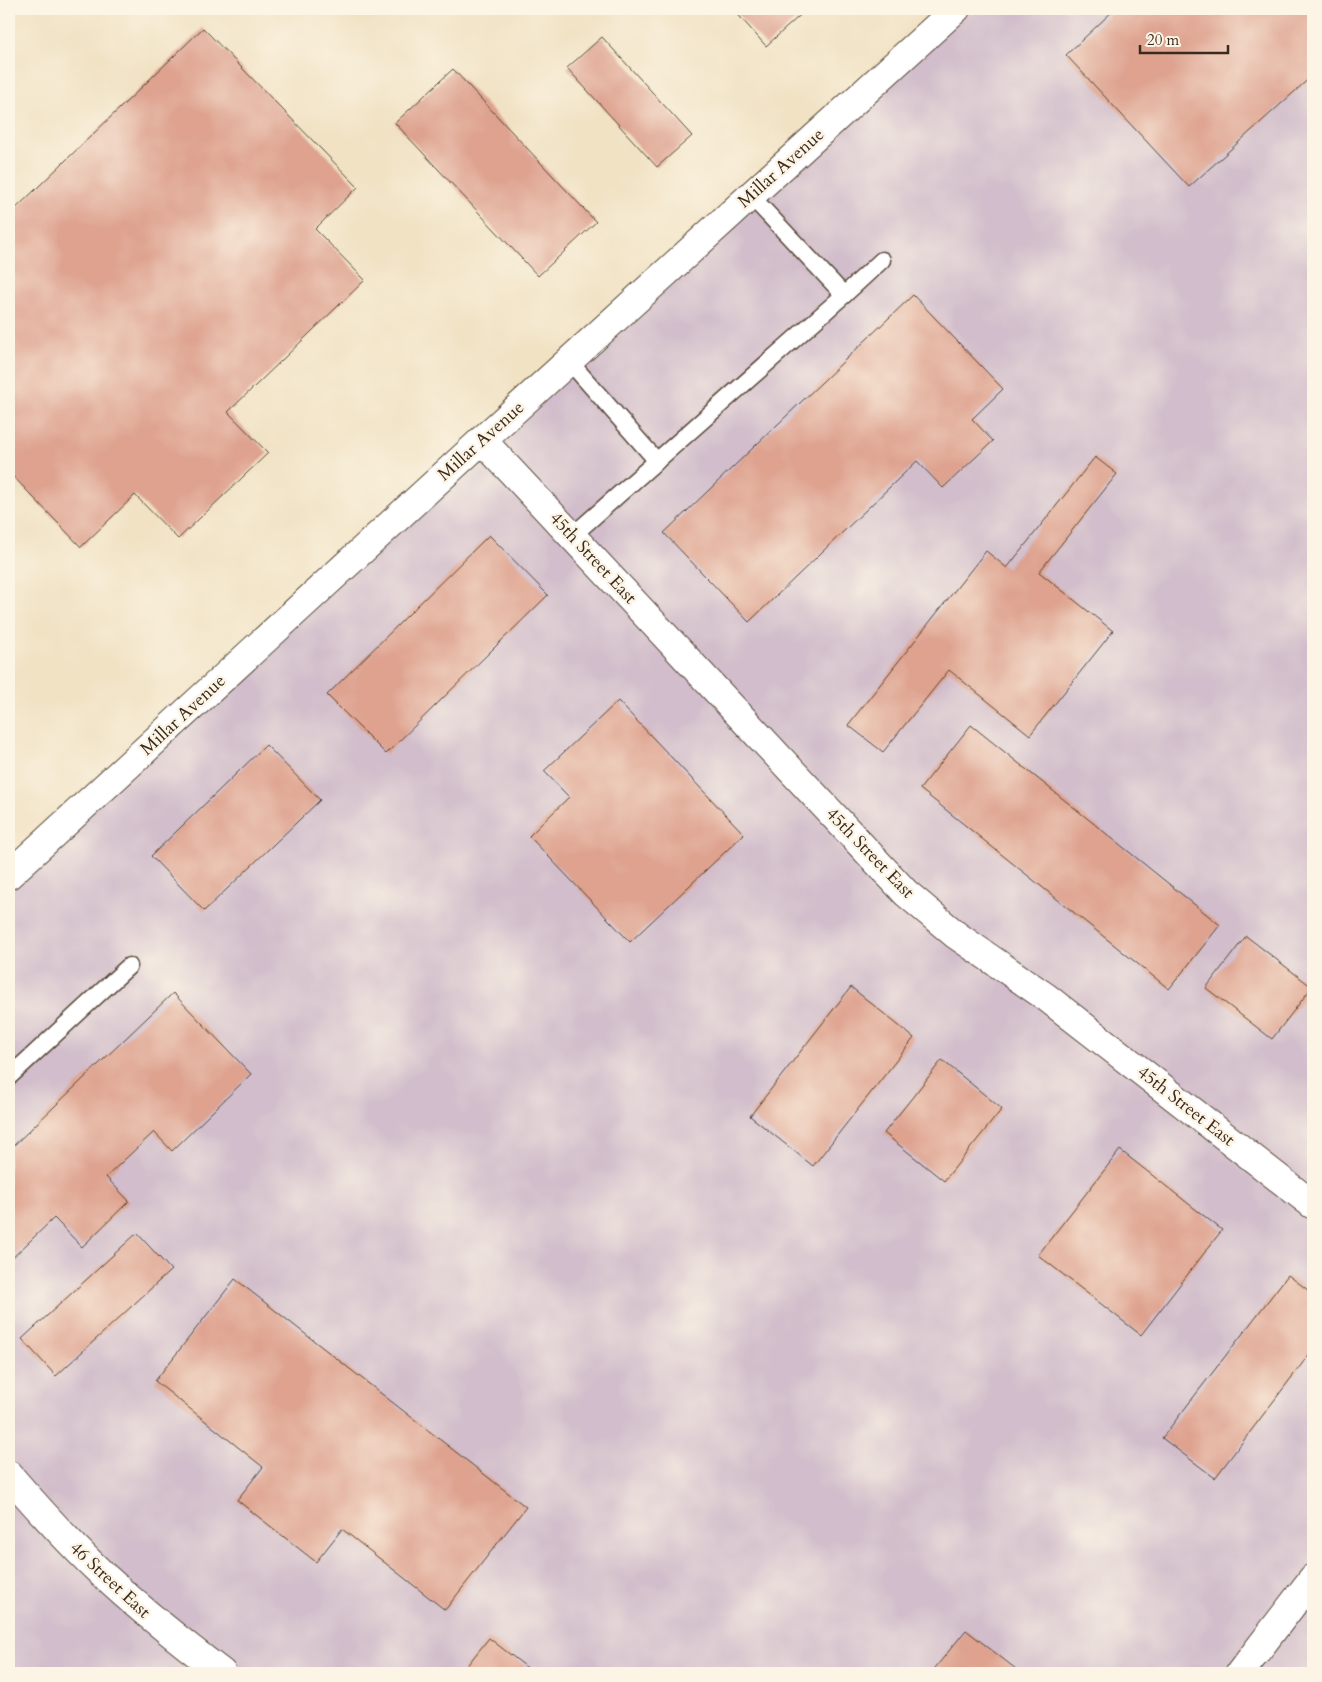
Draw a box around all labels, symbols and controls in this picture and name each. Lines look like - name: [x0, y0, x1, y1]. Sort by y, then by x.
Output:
- scale bar: [1140, 22, 1227, 54]
- text: 20 m: [1147, 30, 1179, 50]
- street label: Millar Avenue: [732, 122, 830, 214]
- street label: Millar Avenue: [432, 395, 530, 487]
- street label: 45th Street East: [544, 506, 642, 610]
- street label: Millar Avenue: [135, 669, 231, 761]
- street label: 45th Street East: [820, 802, 920, 904]
- street label: 45th Street East: [1132, 1060, 1240, 1152]
- street label: 46 Street East: [64, 1536, 156, 1624]

